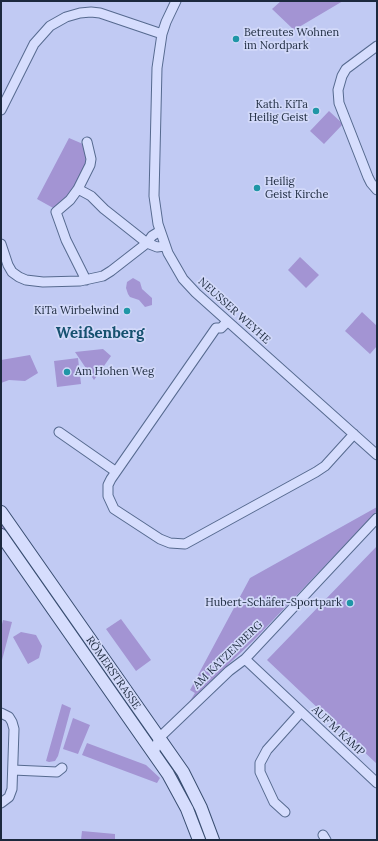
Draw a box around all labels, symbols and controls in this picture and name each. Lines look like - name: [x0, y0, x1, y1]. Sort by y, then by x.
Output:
- place label: Betreutes Wohnen im Nordpark: [244, 26, 339, 52]
- marker: Betreutes Wohnen im Nordpark: [231, 34, 241, 44]
- place label: Kath. KiTa Heilig Geist: [249, 98, 308, 124]
- marker: Kath. KiTa Heilig Geist: [311, 106, 321, 116]
- place label: Heilig Geist Kirche: [265, 175, 328, 201]
- marker: Heilig Geist Kirche: [252, 183, 262, 193]
- street label: NEUSSER WEYHE: [195, 275, 273, 347]
- place label: KiTa Wirbelwind: [34, 304, 119, 318]
- marker: KiTa Wirbelwind: [122, 306, 132, 316]
- district label: Weißenberg: [56, 325, 144, 343]
- place label: Am Hohen Weg: [75, 365, 154, 379]
- marker: Am Hohen Weg: [62, 367, 72, 377]
- place label: Hubert-Schäfer-Sportpark: [205, 596, 342, 610]
- marker: Hubert-Schäfer-Sportpark: [345, 598, 355, 608]
- street label: AM KATZENBERG: [190, 618, 266, 692]
- street label: RÖMERSTRASSE: [83, 634, 143, 712]
- street label: AUF'M KAMP: [309, 703, 367, 759]

